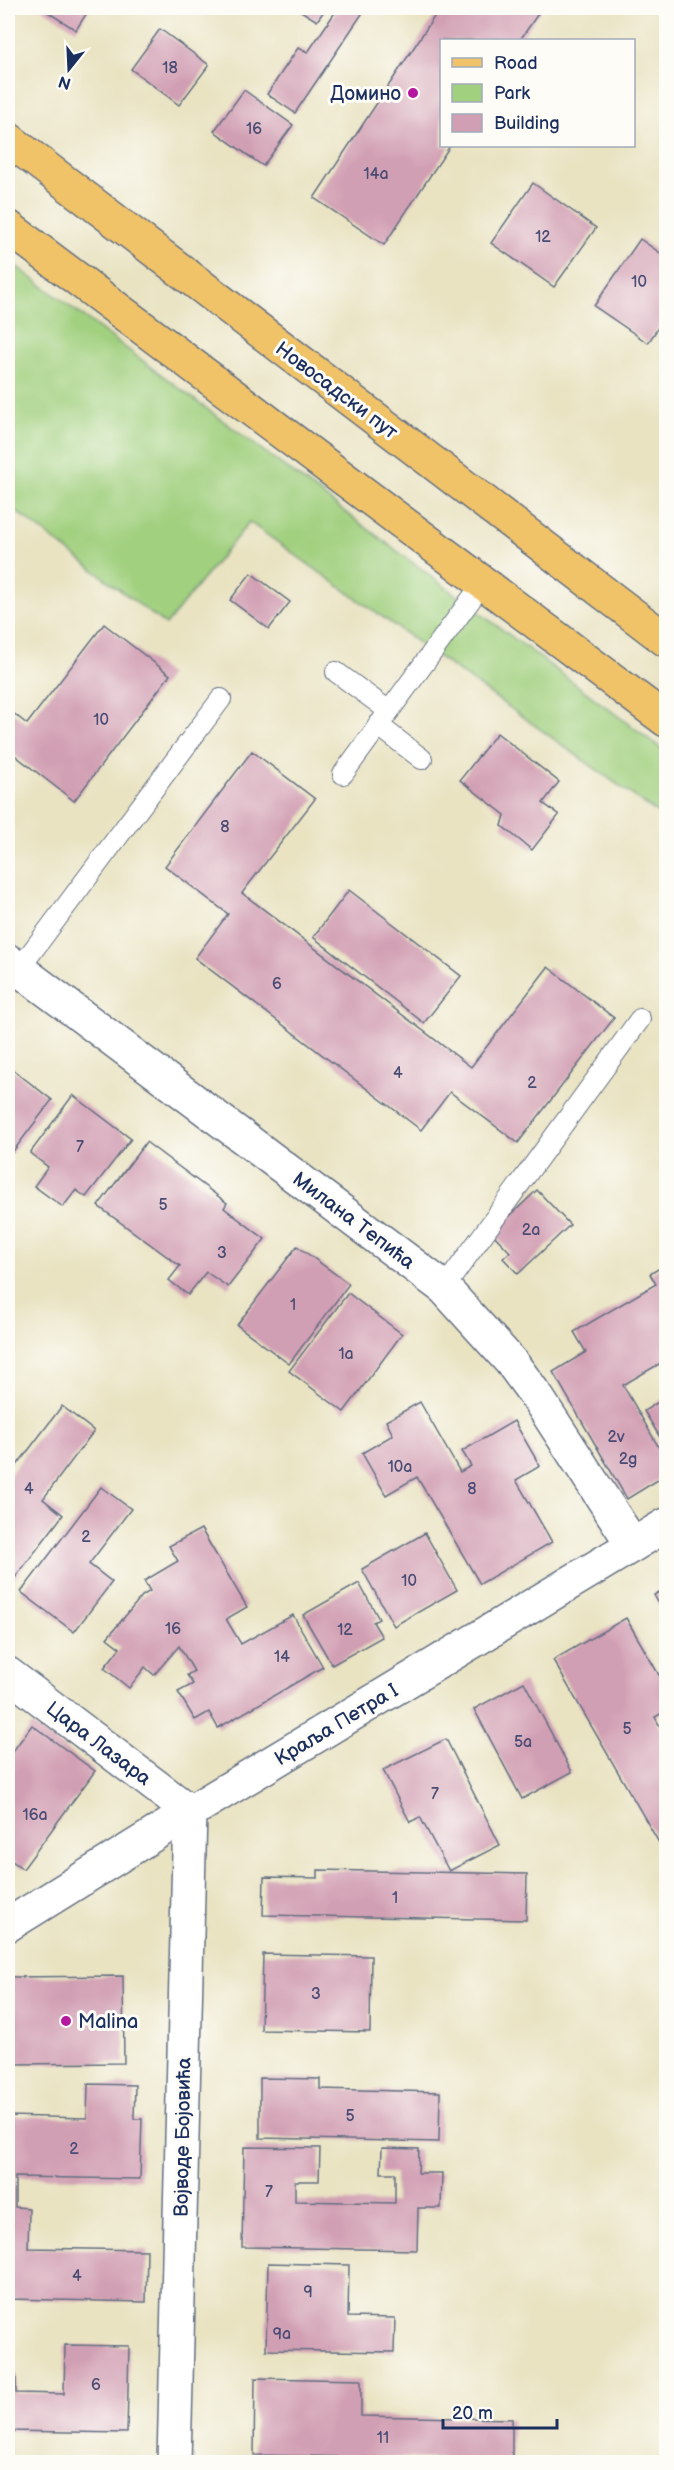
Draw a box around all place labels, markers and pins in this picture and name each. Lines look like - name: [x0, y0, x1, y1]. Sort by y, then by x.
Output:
- place label: Домино: [330, 82, 401, 106]
- marker: Домино: [406, 86, 420, 100]
- place label: Malina: [78, 2010, 138, 2034]
- marker: Malina: [59, 2014, 73, 2028]

